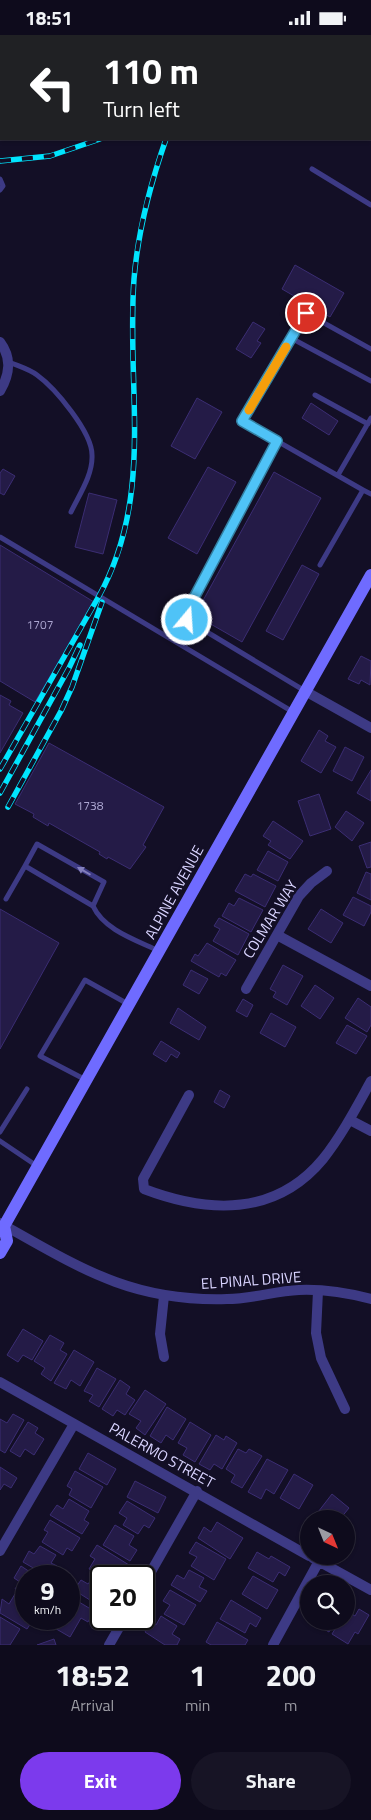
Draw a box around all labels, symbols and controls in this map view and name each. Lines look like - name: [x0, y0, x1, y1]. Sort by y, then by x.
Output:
- text: 18:51: [25, 3, 72, 32]
- text: 110 m: [103, 44, 199, 98]
- icon: left: [20, 55, 85, 120]
- text: Turn left: [103, 92, 180, 126]
- pin: [285, 292, 327, 334]
- icon: arrive: [292, 299, 320, 327]
- position arrow: [160, 593, 212, 645]
- house number: 1707: [27, 615, 53, 634]
- house number: 1738: [77, 796, 104, 815]
- street label: ALPINE AVENUE: [139, 841, 209, 943]
- one-way arrow: [77, 867, 92, 875]
- street label: COLMAR WAY: [237, 875, 303, 963]
- street label: EL PINAL DRIVE: [200, 1265, 302, 1295]
- street label: PALERMO STREET: [105, 1416, 219, 1494]
- north arrow: [300, 1510, 355, 1565]
- map controls: [300, 1510, 355, 1630]
- speed limit sign: 20: [90, 1565, 155, 1630]
- text: 9: [40, 1572, 55, 1610]
- button: search: [300, 1575, 355, 1630]
- text: km/h: [34, 1600, 61, 1619]
- text: 18:52: [55, 1652, 130, 1698]
- text: 1: [189, 1652, 206, 1698]
- text: 200: [266, 1652, 316, 1698]
- text: Arrival: [71, 1693, 114, 1717]
- text: min: [185, 1693, 210, 1717]
- text: m: [284, 1693, 297, 1717]
- button: Exit: [20, 1752, 181, 1810]
- button: Share: [191, 1752, 351, 1810]

